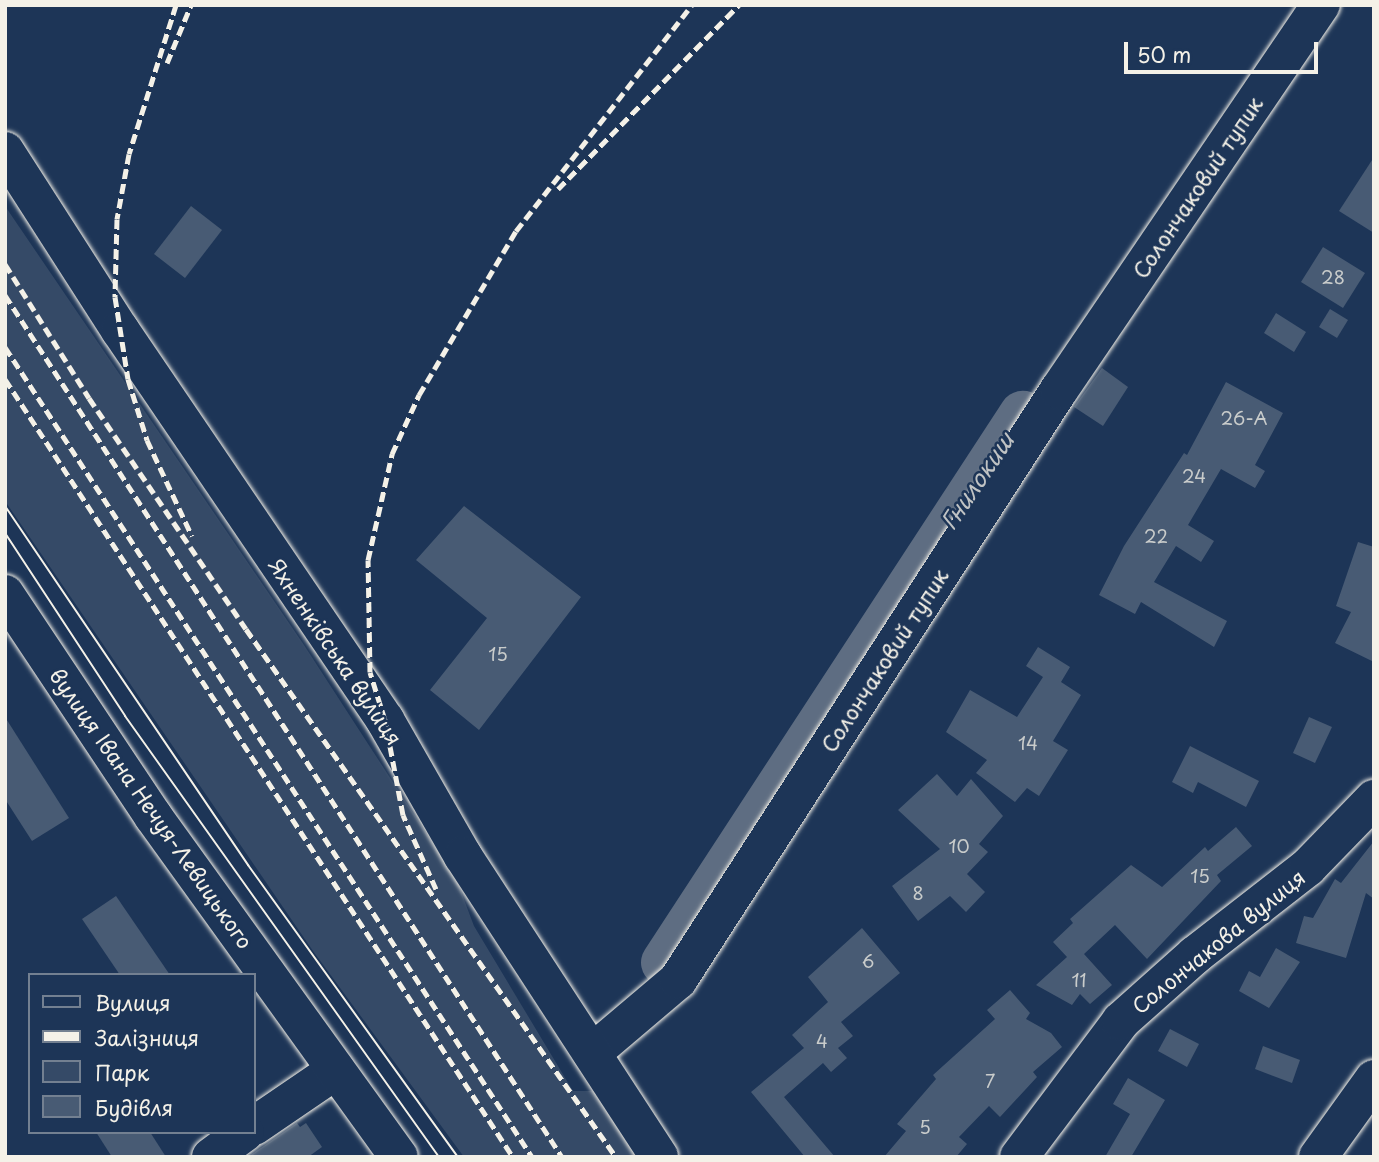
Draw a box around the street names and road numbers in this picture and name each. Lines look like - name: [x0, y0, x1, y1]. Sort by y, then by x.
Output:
- street label: Солончаковий тупик: [1127, 92, 1267, 282]
- street label: Яхненківська вулиця: [264, 552, 408, 750]
- street label: Солончаковий тупик: [815, 564, 953, 756]
- street label: вулиця Івана Нечуя-Левицького: [45, 663, 259, 953]
- street label: Солончакова вулиця: [1126, 863, 1310, 1019]

